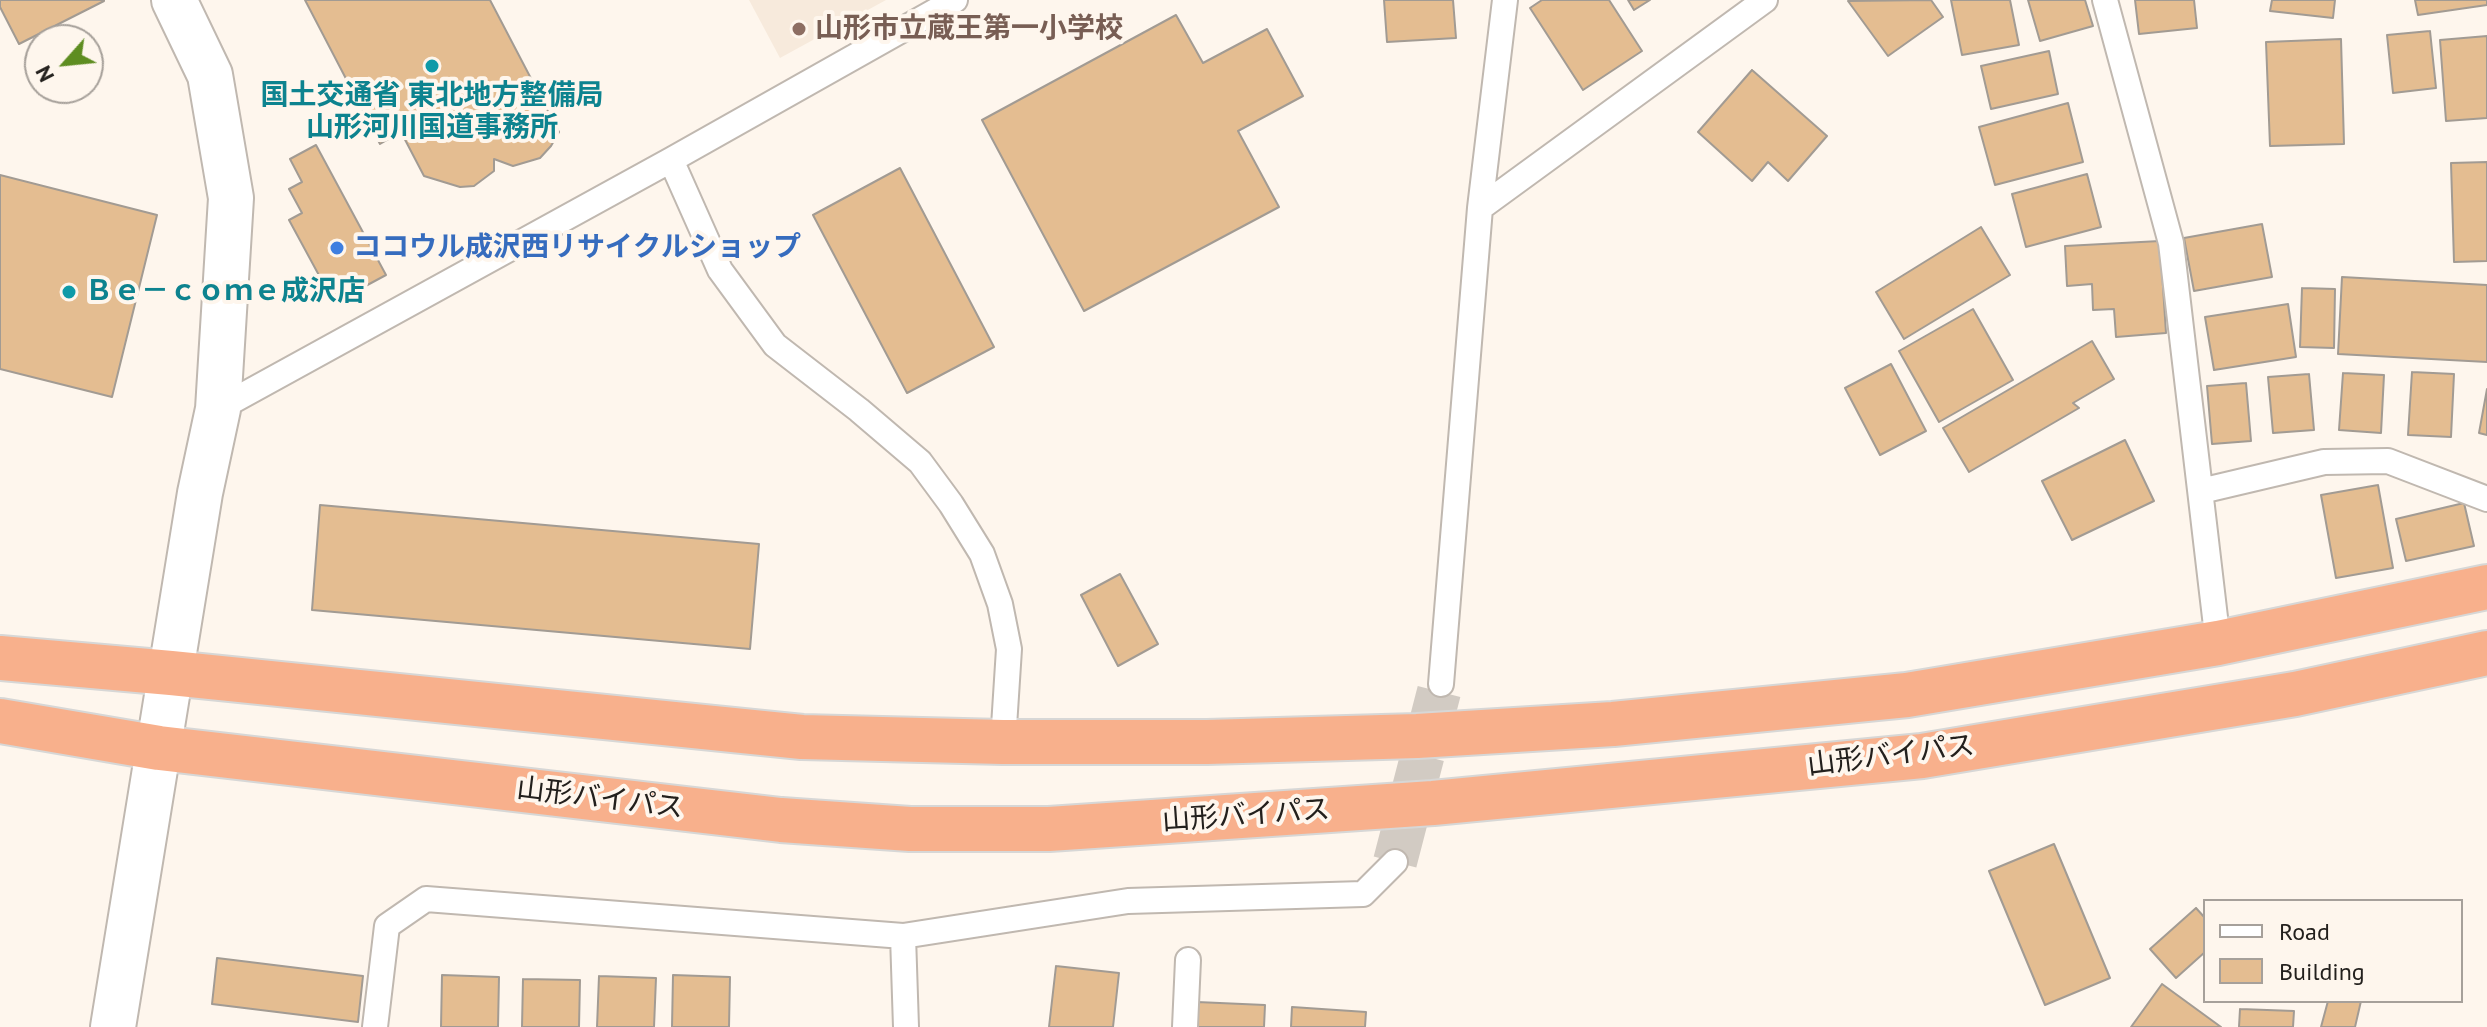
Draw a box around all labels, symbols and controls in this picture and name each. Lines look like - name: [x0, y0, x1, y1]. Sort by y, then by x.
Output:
- place label: 山形市立蔵王第一小学校: [815, 12, 1123, 46]
- marker: 山形市立蔵王第一小学校: [790, 20, 808, 38]
- north arrow: [24, 24, 104, 104]
- marker: 国土交通省 東北地方整備局 山形河川国道事務所: [423, 57, 441, 75]
- text: N: [29, 61, 60, 87]
- place label: 国土交通省 東北地方整備局 山形河川国道事務所: [260, 79, 604, 145]
- place label: ココウル成沢西リサイクルショップ: [353, 231, 801, 265]
- marker: ココウル成沢西リサイクルショップ: [328, 239, 346, 257]
- place label: Ｂｅ－ｃｏｍｅ成沢店: [85, 275, 365, 309]
- marker: Ｂｅ－ｃｏｍｅ成沢店: [60, 283, 78, 301]
- street label: 山形バイパス: [1806, 729, 1976, 783]
- street label: 山形バイパス: [515, 772, 685, 826]
- street label: 山形バイパス: [1161, 793, 1331, 839]
- legend: [2203, 899, 2463, 1003]
- text: Road: [2279, 916, 2330, 947]
- text: Building: [2279, 956, 2365, 987]

